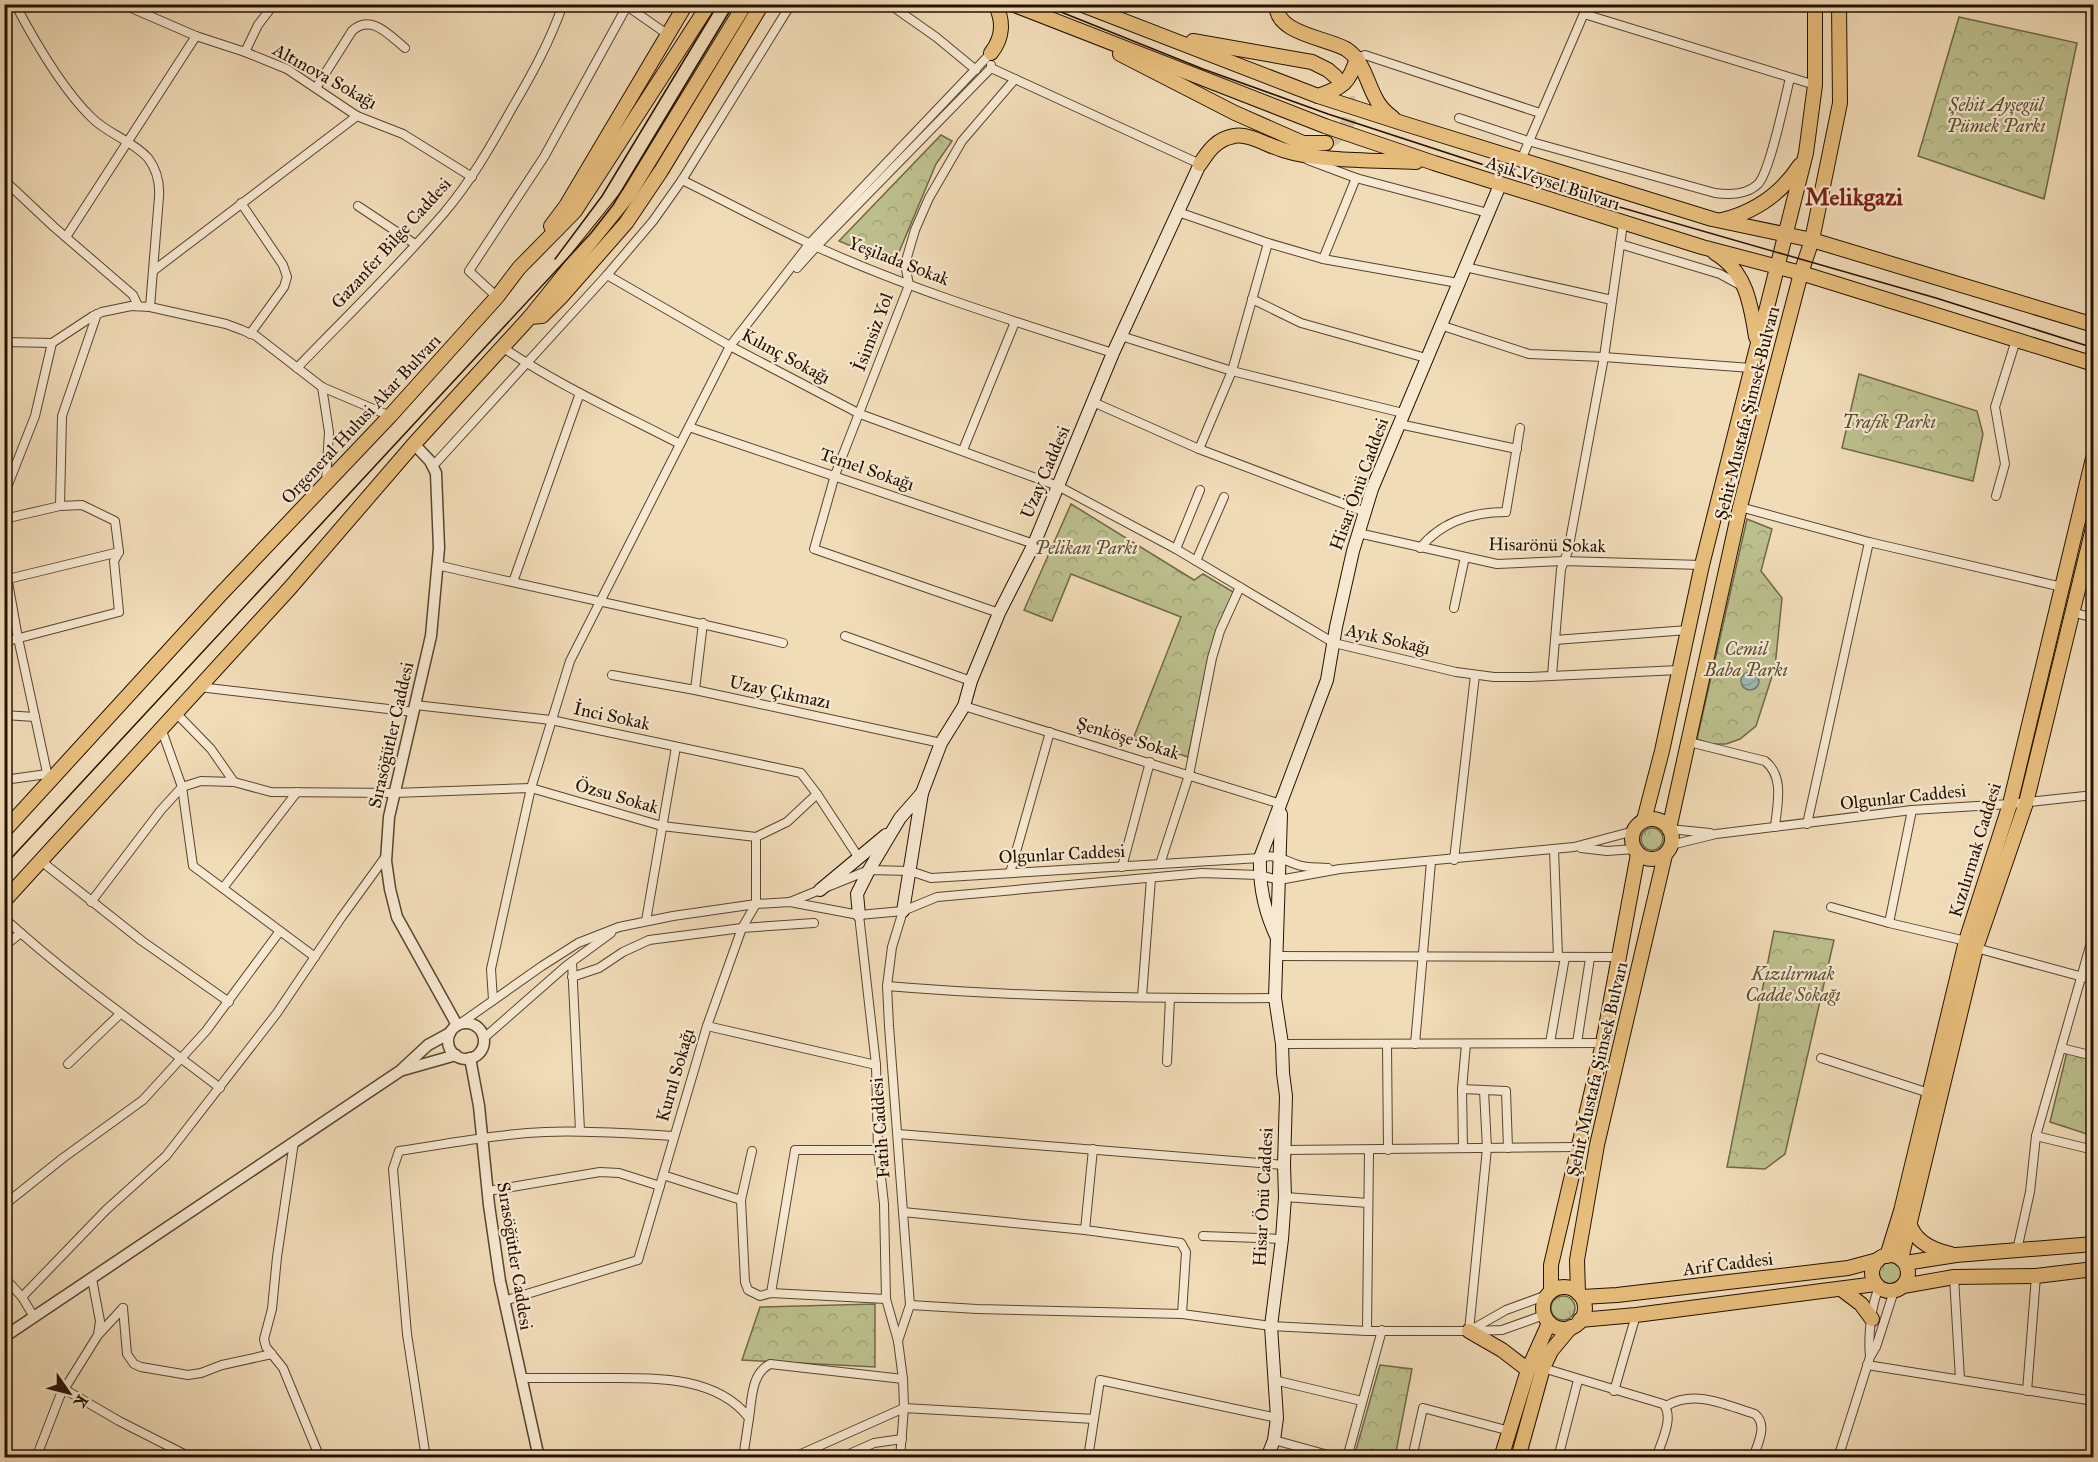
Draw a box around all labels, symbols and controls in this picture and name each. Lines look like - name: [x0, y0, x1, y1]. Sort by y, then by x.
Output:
- street label: Altınova Sokağı: [268, 38, 381, 115]
- park label: Şehit Ayşegül Pümek Parkı: [1947, 94, 2046, 137]
- street label: Aşık Veysel Bulvarı: [1482, 151, 1623, 215]
- street label: Gazanfer Bilge Caddesi: [326, 173, 456, 314]
- district label: Melikgazi: [1805, 182, 1903, 212]
- street label: Yeşilada Sokak: [846, 232, 953, 290]
- street label: İsimsiz Yol: [847, 289, 898, 374]
- street label: Şehit Mustafa Şimsek Bulvarı: [1710, 304, 1784, 522]
- street label: Kılınç Sokağı: [737, 323, 834, 390]
- street label: Orgeneral Hulusi Akar Bulvarı: [277, 329, 446, 509]
- park label: Trafik Parkı: [1842, 411, 1936, 433]
- street label: Hisar Önü Caddesi: [1324, 414, 1393, 553]
- street label: Uzay Caddesi: [1016, 422, 1074, 522]
- street label: Temel Sokağı: [817, 443, 917, 496]
- street label: Hisarönü Sokak: [1488, 533, 1607, 557]
- park label: Pelikan Parkı: [1034, 537, 1138, 559]
- street label: Ayık Sokağı: [1343, 618, 1432, 660]
- park label: Cemil Baba Parkı: [1703, 638, 1788, 681]
- street label: Sırasöğütler Caddesi: [363, 660, 420, 811]
- street label: Uzay Çıkmazı: [727, 670, 833, 714]
- street label: İnci Sokak: [572, 696, 653, 735]
- street label: Şenköşe Sokak: [1074, 712, 1183, 764]
- street label: Özsu Sokak: [573, 773, 662, 819]
- street label: Olgunlar Caddesi: [1839, 779, 1967, 816]
- street label: Kızılırmak Caddesi: [1944, 780, 2006, 920]
- street label: Olgunlar Caddesi: [998, 840, 1126, 869]
- street label: Şehit Mustafa Şimsek Bulvarı: [1562, 959, 1632, 1179]
- park label: Kızılırmak Cadde Sokağı: [1745, 963, 1841, 1006]
- street label: Kurul Sokağı: [651, 1026, 700, 1124]
- street label: Fatih Caddesi: [865, 1077, 894, 1179]
- street label: Hisar Önü Caddesi: [1247, 1127, 1278, 1267]
- street label: Sırasöğütler Caddesi: [491, 1180, 538, 1332]
- street label: Arif Caddesi: [1681, 1248, 1774, 1281]
- north arrow: [39, 1363, 99, 1423]
- text: K: [69, 1391, 92, 1412]

